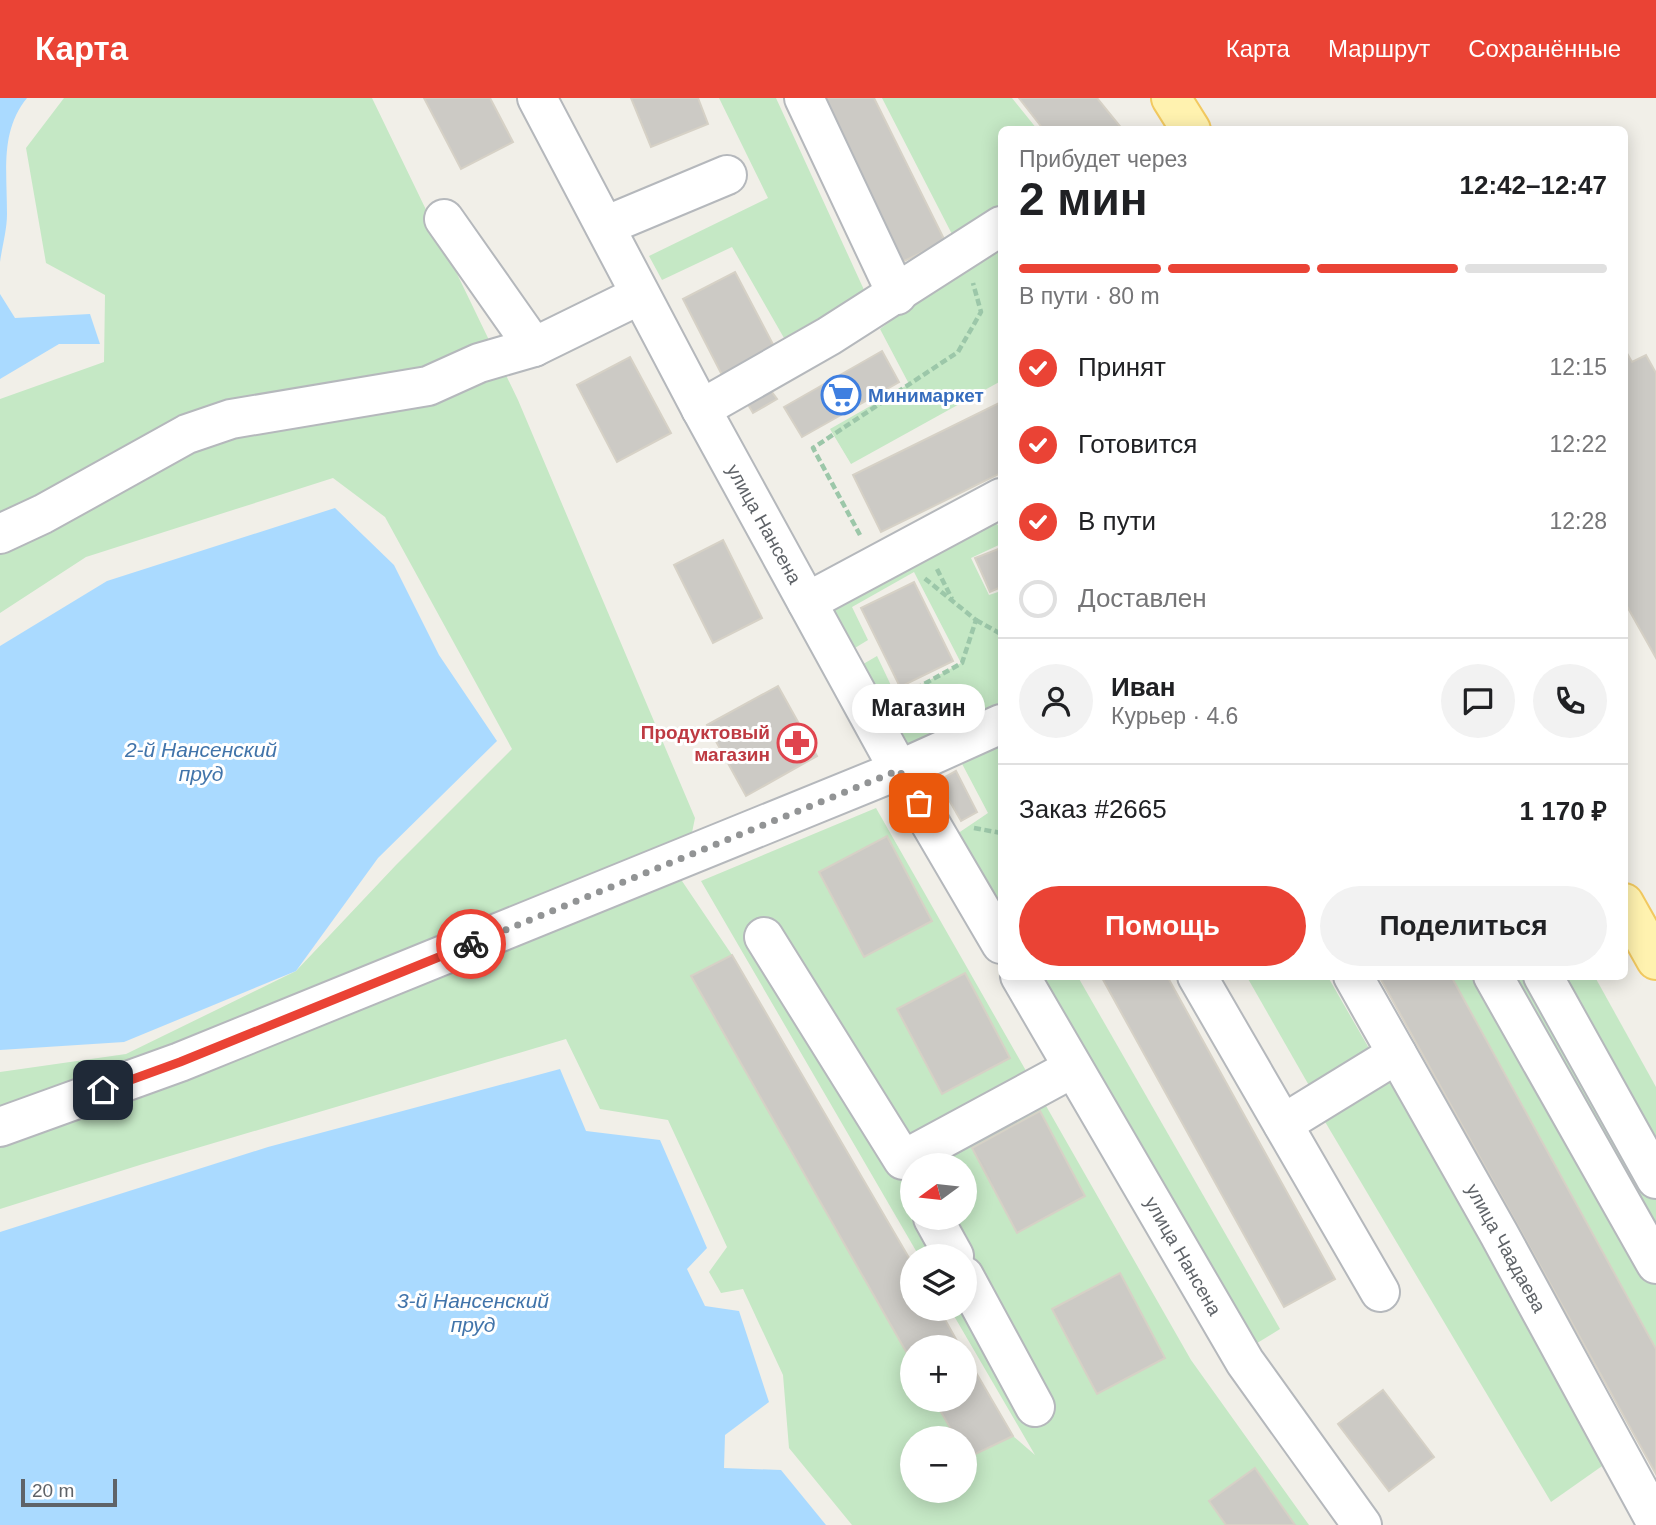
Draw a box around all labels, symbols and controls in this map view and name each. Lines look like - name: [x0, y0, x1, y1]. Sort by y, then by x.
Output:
- text: Карта: [35, 30, 128, 67]
- text: Карта: [1226, 35, 1290, 62]
- text: Маршрут: [1328, 35, 1430, 62]
- text: Сохранённые: [1468, 35, 1621, 62]
- text: Прибудет через: [1019, 146, 1187, 172]
- text: 12:42–12:47: [1460, 170, 1607, 200]
- text: 2 мин: [1019, 173, 1147, 225]
- text: В пути · 80 m: [1019, 283, 1160, 309]
- icon: check: [1019, 349, 1057, 387]
- text: Принят: [1078, 352, 1166, 382]
- text: 12:15: [1549, 354, 1607, 380]
- supermarket icon: Минимаркет: [820, 374, 862, 416]
- place label: Минимаркет: [868, 385, 984, 406]
- icon: check: [1019, 426, 1057, 464]
- text: Готовится: [1078, 429, 1197, 459]
- text: 12:22: [1549, 431, 1607, 457]
- street label: улица Нансена: [722, 461, 806, 588]
- icon: check: [1019, 503, 1057, 541]
- text: В пути: [1078, 506, 1156, 536]
- text: 12:28: [1549, 508, 1607, 534]
- text: Доставлен: [1078, 583, 1207, 613]
- button: person: [1019, 664, 1093, 738]
- button: chat: [1441, 664, 1515, 738]
- button: phone: [1533, 664, 1607, 738]
- text: Иван: [1111, 672, 1176, 702]
- callout: Магазин: [852, 684, 986, 733]
- text: Магазин: [871, 695, 966, 721]
- text: Курьер · 4.6: [1111, 703, 1238, 729]
- place label: Продуктовый магазин: [641, 722, 770, 765]
- pharmacy icon: Продуктовый магазин: [776, 722, 818, 764]
- water label: 2-й Нансенский пруд: [124, 738, 277, 785]
- pin: [889, 773, 949, 833]
- icon: bag: [900, 784, 938, 822]
- text: Заказ #2665: [1019, 794, 1167, 824]
- text: 1 170 ₽: [1520, 796, 1607, 826]
- button: Помощь: [1019, 886, 1306, 966]
- button: Поделиться: [1320, 886, 1607, 966]
- courier: [436, 909, 506, 979]
- icon: bike: [452, 925, 490, 963]
- pin: [73, 1060, 133, 1120]
- icon: home: [84, 1071, 122, 1109]
- north arrow: [900, 1153, 976, 1230]
- map controls: [900, 1153, 977, 1503]
- street label: улица Чаадаева: [1462, 1180, 1550, 1316]
- street label: улица Нансена: [1141, 1193, 1226, 1319]
- button: layers: [900, 1244, 977, 1321]
- water label: 3-й Нансенский пруд: [397, 1289, 549, 1336]
- button: +: [900, 1335, 977, 1412]
- button: −: [900, 1426, 977, 1503]
- scale bar: [21, 1476, 117, 1508]
- text: 20 m: [32, 1480, 74, 1501]

